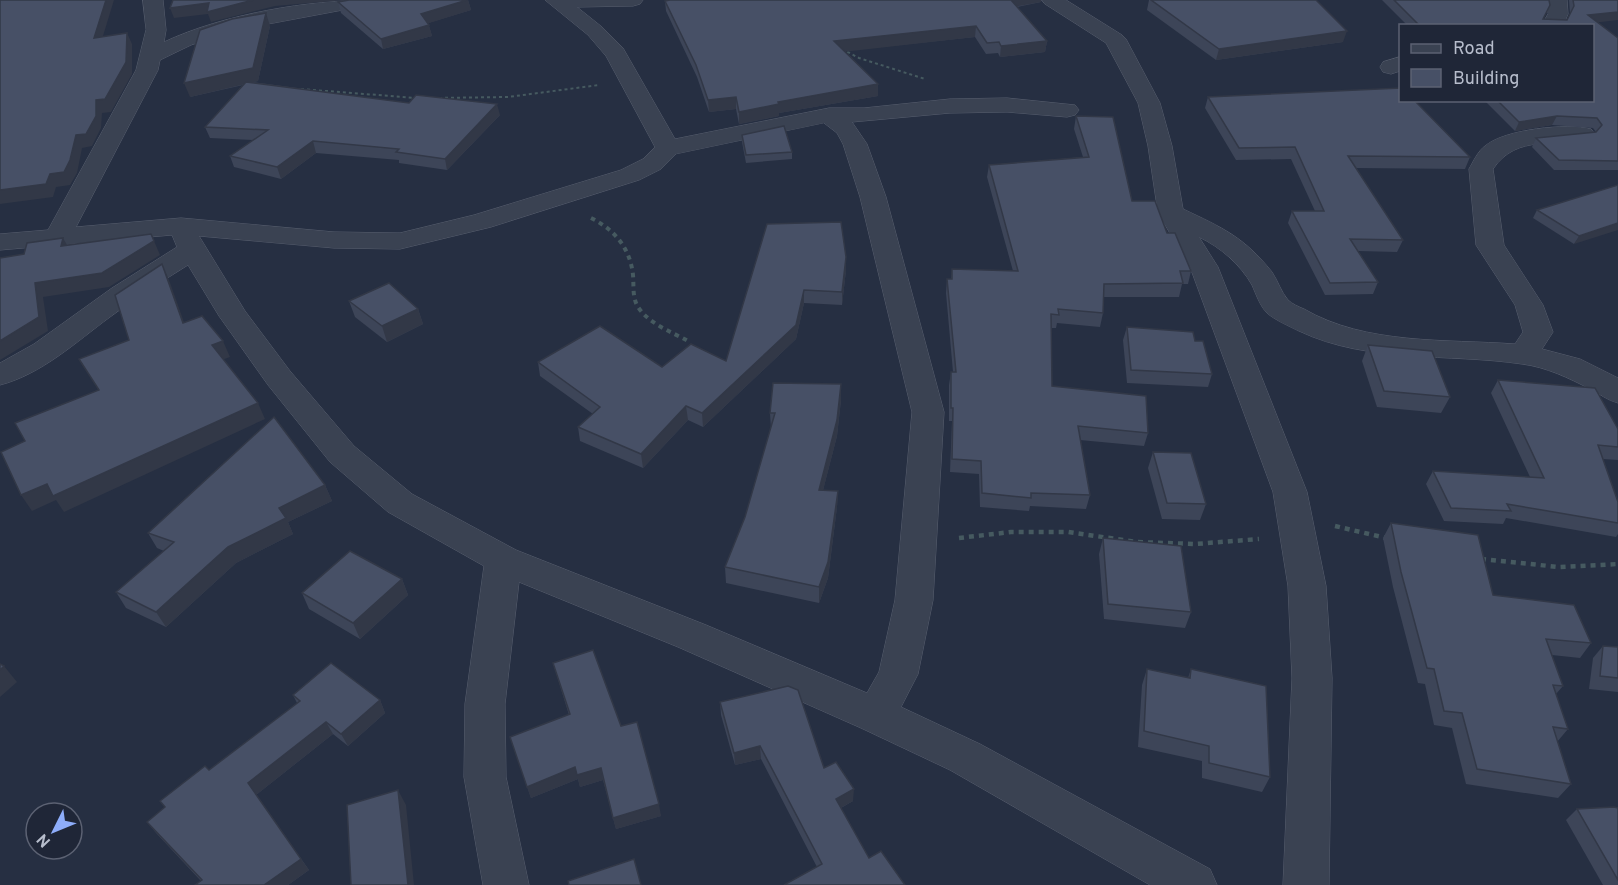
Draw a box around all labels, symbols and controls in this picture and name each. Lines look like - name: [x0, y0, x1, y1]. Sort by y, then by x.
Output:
- legend: [1399, 24, 1594, 102]
- text: Road: [1453, 38, 1495, 61]
- text: Building: [1453, 68, 1519, 91]
- north arrow: [24, 801, 84, 861]
- text: N: [33, 829, 56, 851]

